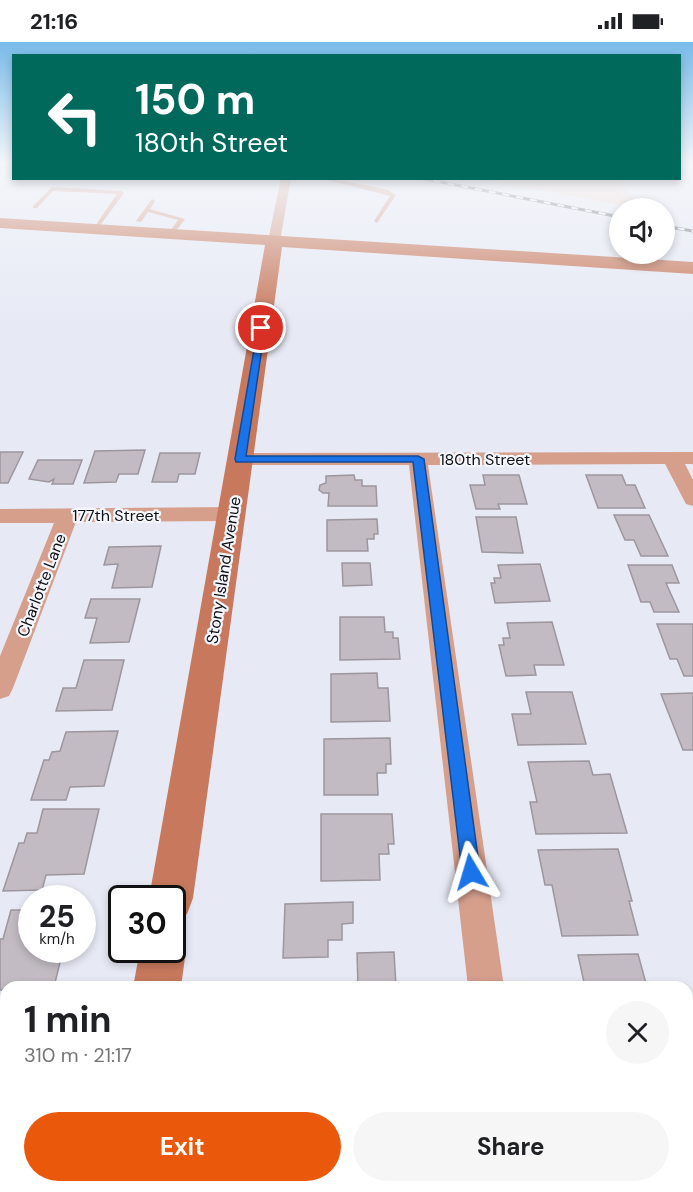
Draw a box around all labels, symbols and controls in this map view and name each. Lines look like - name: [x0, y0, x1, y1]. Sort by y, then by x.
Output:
- text: 21:16: [30, 7, 78, 36]
- text: 150 m: [135, 72, 255, 127]
- icon: left: [36, 78, 114, 156]
- text: 180th Street: [135, 125, 288, 160]
- map controls: [609, 198, 675, 264]
- button: sound: [609, 198, 675, 264]
- pin: [235, 302, 286, 353]
- icon: arrive: [244, 311, 277, 344]
- street label: 180th Street: [440, 449, 530, 470]
- street label: Stony Island Avenue: [201, 495, 246, 645]
- street label: 177th Street: [72, 505, 160, 526]
- street label: Charlotte Lane: [12, 530, 71, 640]
- position arrow: [439, 840, 503, 904]
- speed limit sign: 30: [108, 885, 186, 963]
- text: 25: [39, 897, 75, 936]
- text: km/h: [39, 929, 75, 949]
- text: 1 min: [24, 996, 112, 1043]
- button: close: [606, 1001, 669, 1064]
- text: 310 m · 21:17: [24, 1042, 132, 1068]
- button: Exit: [24, 1112, 341, 1181]
- button: Share: [353, 1112, 669, 1181]

